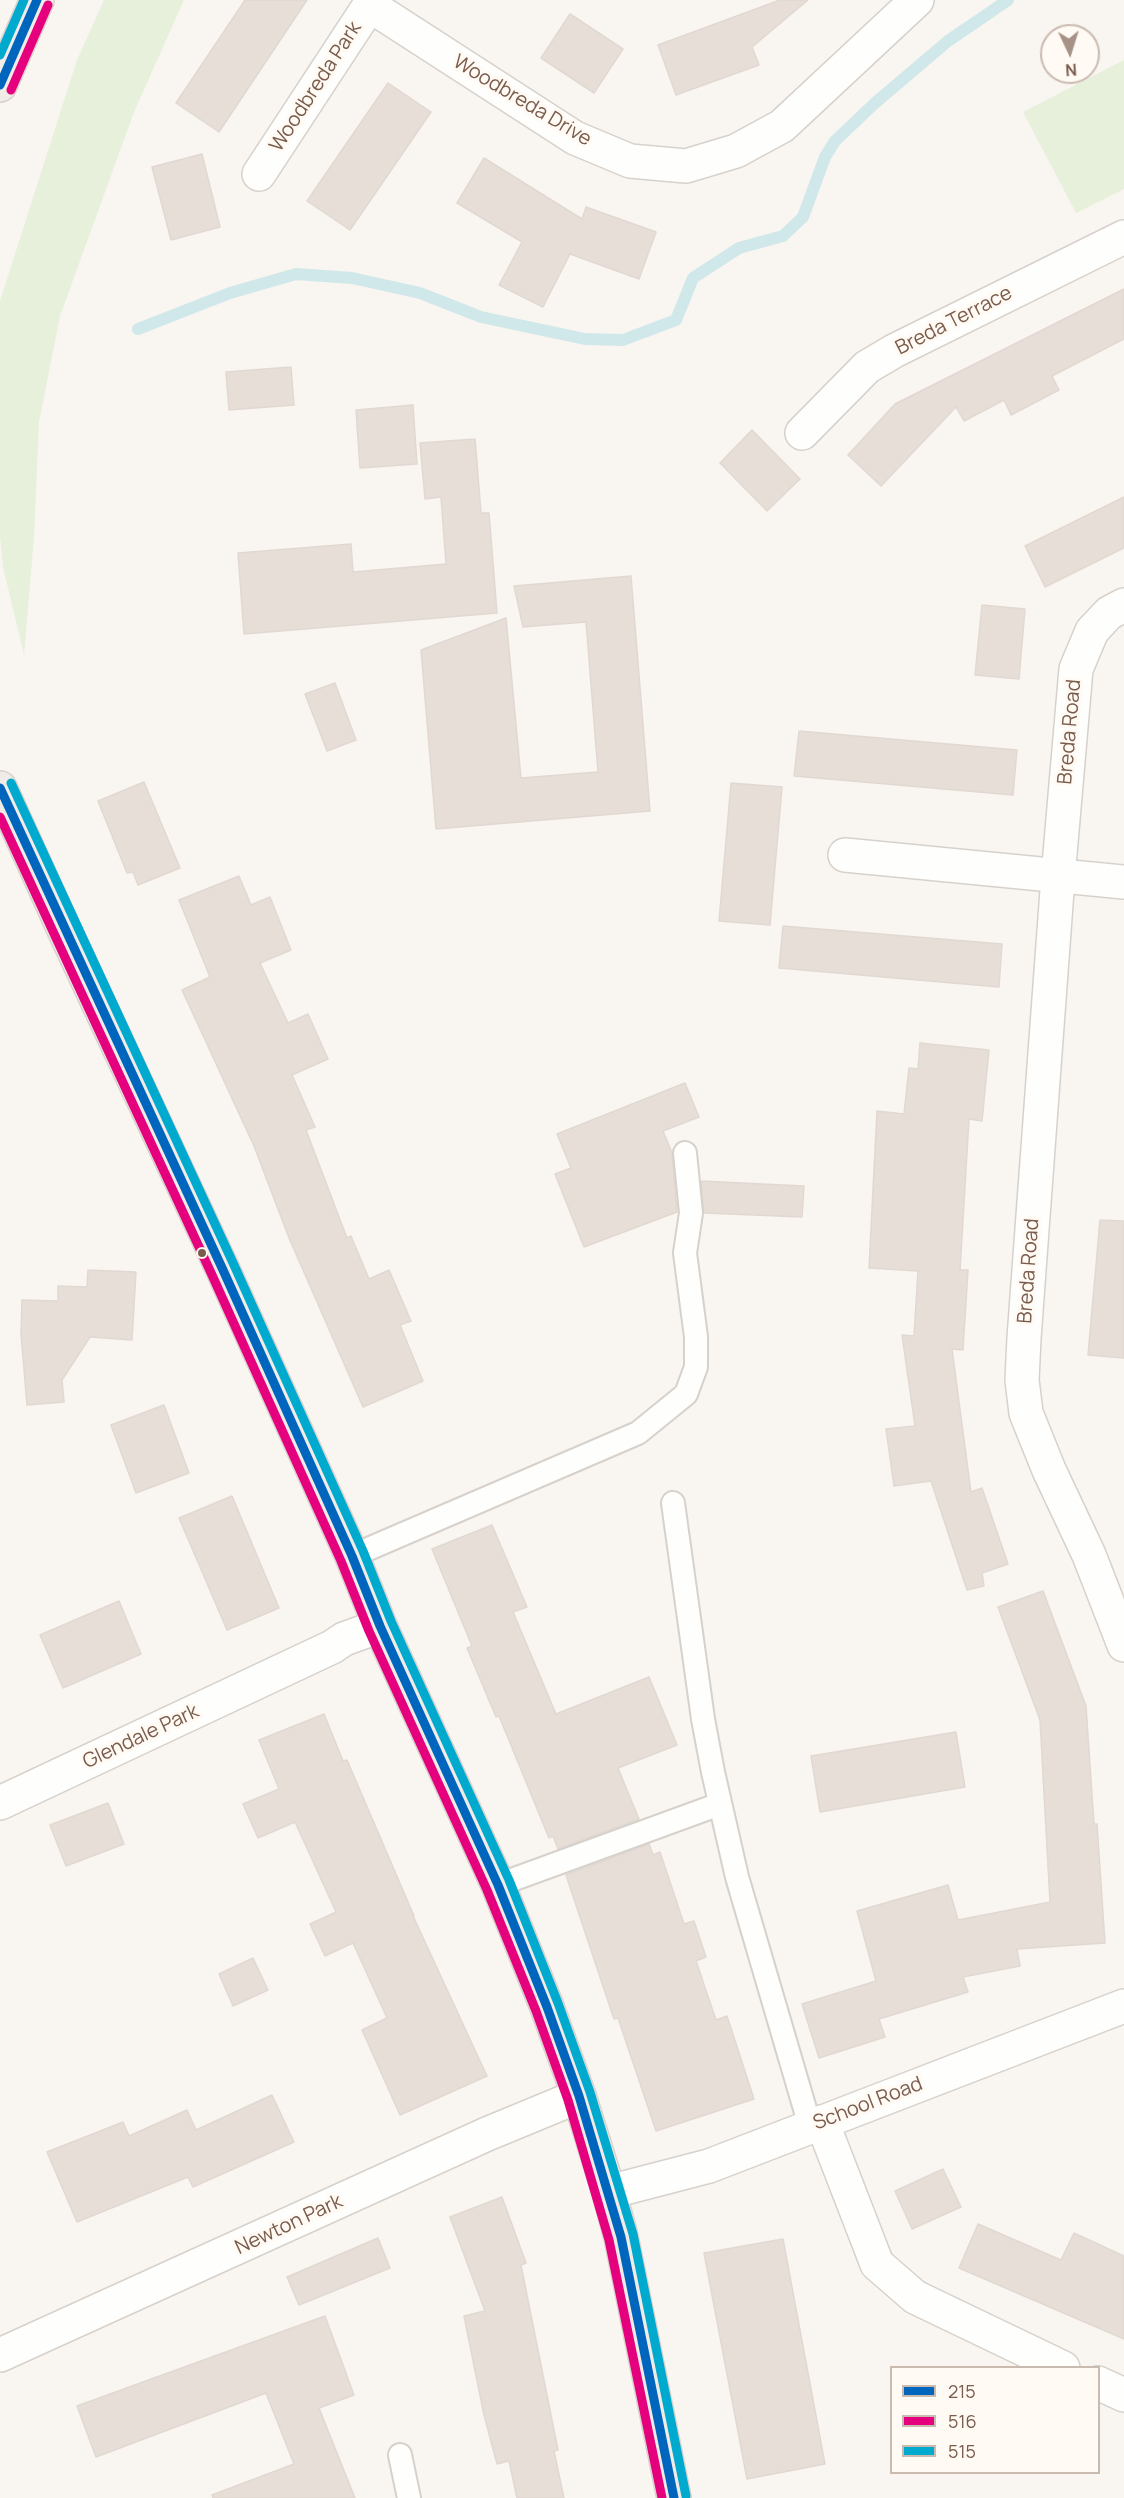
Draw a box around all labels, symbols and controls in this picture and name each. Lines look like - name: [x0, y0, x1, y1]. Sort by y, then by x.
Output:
- street label: Woodbreda Park: [265, 17, 367, 157]
- north arrow: [1040, 24, 1100, 84]
- street label: Woodbreda Drive: [448, 50, 596, 152]
- text: N: [1065, 59, 1078, 81]
- street label: Breda Terrace: [892, 281, 1016, 361]
- street label: Breda Road: [1053, 678, 1087, 786]
- street label: Breda Road: [1013, 1218, 1045, 1324]
- unlabelled marker: [196, 1247, 208, 1259]
- street label: Glendale Park: [79, 1700, 203, 1774]
- street label: School Road: [810, 2072, 926, 2136]
- street label: Newton Park: [232, 2190, 346, 2260]
- legend: [890, 2366, 1100, 2474]
- text: 215: [948, 2379, 976, 2403]
- text: 516: [948, 2409, 977, 2433]
- text: 515: [948, 2439, 976, 2463]

